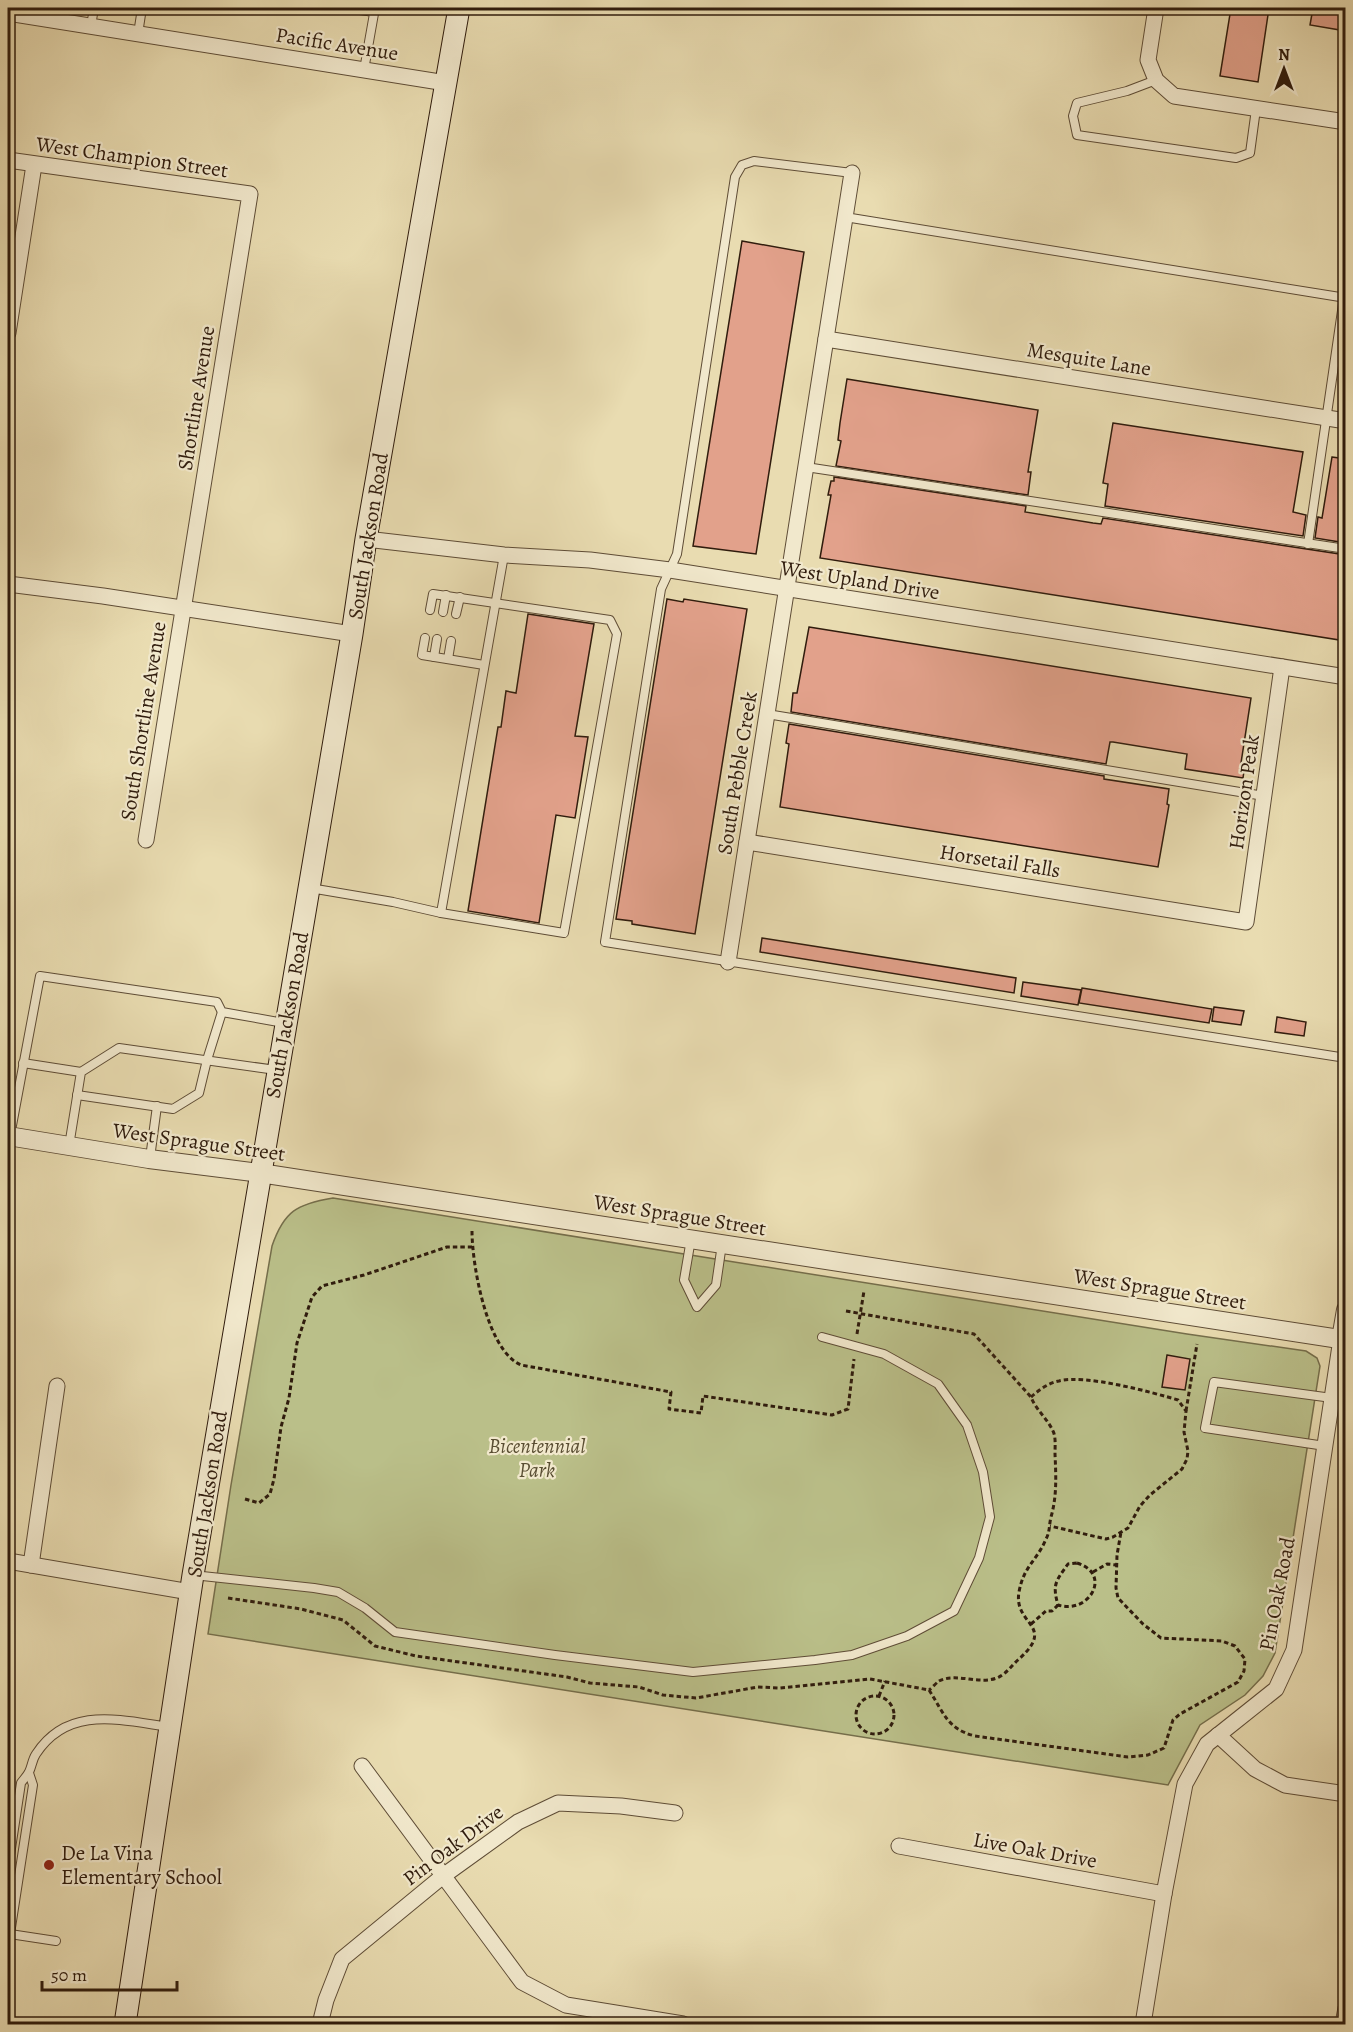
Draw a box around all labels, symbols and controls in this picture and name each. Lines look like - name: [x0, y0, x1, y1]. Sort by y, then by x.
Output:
- street label: Pacific Avenue: [274, 20, 400, 68]
- north arrow: [1254, 39, 1314, 99]
- text: N: [1278, 44, 1290, 66]
- street label: West Champion Street: [33, 130, 230, 184]
- street label: Shortline Avenue: [171, 324, 221, 472]
- street label: Mesquite Lane: [1025, 335, 1153, 383]
- street label: South Jackson Road: [341, 450, 395, 621]
- street label: West Upland Drive: [777, 553, 942, 606]
- street label: South Shortline Avenue: [113, 620, 173, 822]
- street label: South Pebble Creek: [710, 689, 764, 857]
- street label: Horizon Peak: [1222, 732, 1266, 851]
- street label: Horsetail Falls: [938, 838, 1062, 884]
- street label: South Jackson Road: [259, 929, 316, 1100]
- street label: West Sprague Street: [110, 1116, 287, 1168]
- street label: West Sprague Street: [591, 1187, 768, 1242]
- street label: West Sprague Street: [1071, 1261, 1248, 1316]
- street label: South Jackson Road: [180, 1408, 234, 1579]
- park label: Bicentennial Park: [489, 1432, 586, 1484]
- street label: Pin Oak Road: [1252, 1534, 1302, 1653]
- street label: Pin Oak Drive: [397, 1798, 509, 1892]
- street label: Live Oak Drive: [971, 1825, 1099, 1875]
- place label: De La Vina Elementary School: [61, 1839, 222, 1891]
- marker: De La Vina Elementary School: [42, 1858, 56, 1872]
- scale bar: [42, 1954, 177, 1992]
- text: 50 m: [51, 1963, 87, 1987]

